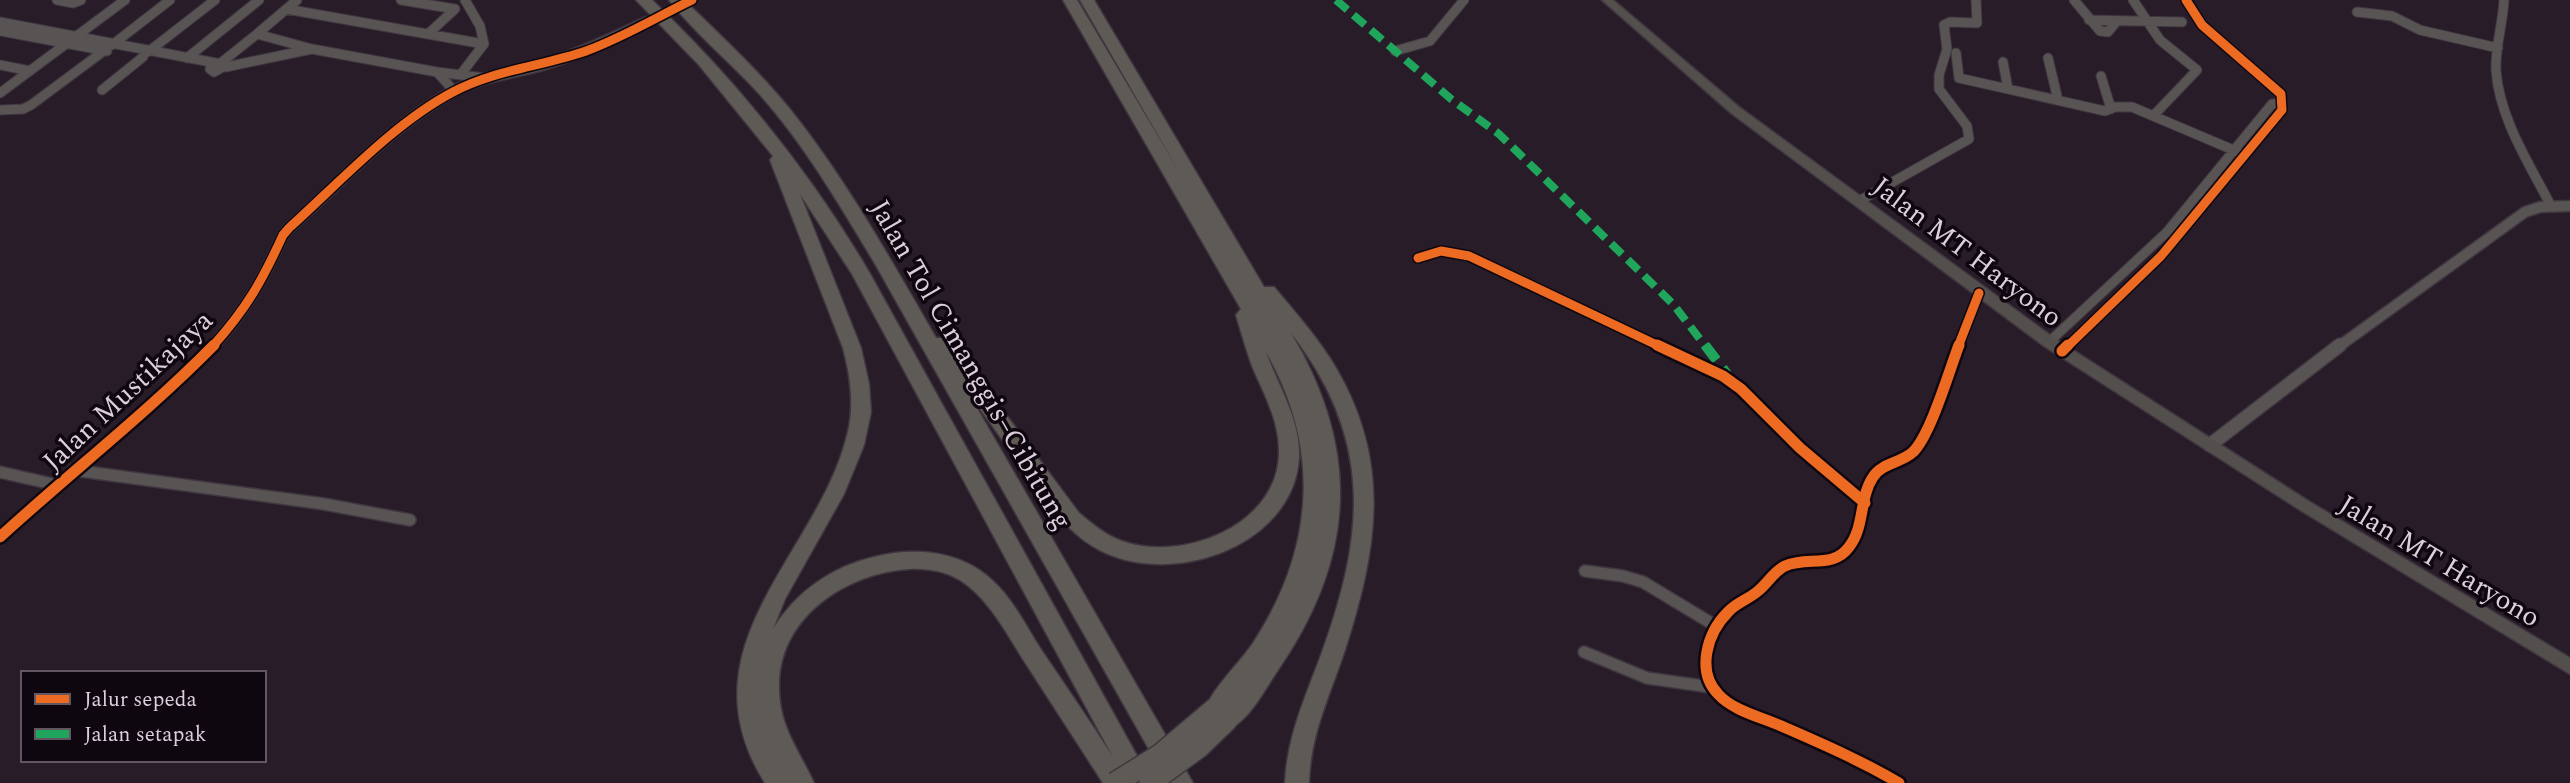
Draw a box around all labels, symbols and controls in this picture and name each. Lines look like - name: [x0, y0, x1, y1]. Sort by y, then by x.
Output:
- street label: Jalan MT Haryono: [1863, 166, 2071, 338]
- street label: Jalan Tol Cimanggis–Cibitung: [858, 192, 1083, 538]
- street label: Jalan Mustikajaya: [33, 300, 223, 482]
- street label: Jalan MT Haryono: [2330, 484, 2548, 639]
- legend: [21, 671, 266, 762]
- text: Jalur sepeda: [84, 684, 197, 716]
- text: Jalan setapak: [84, 719, 207, 751]

